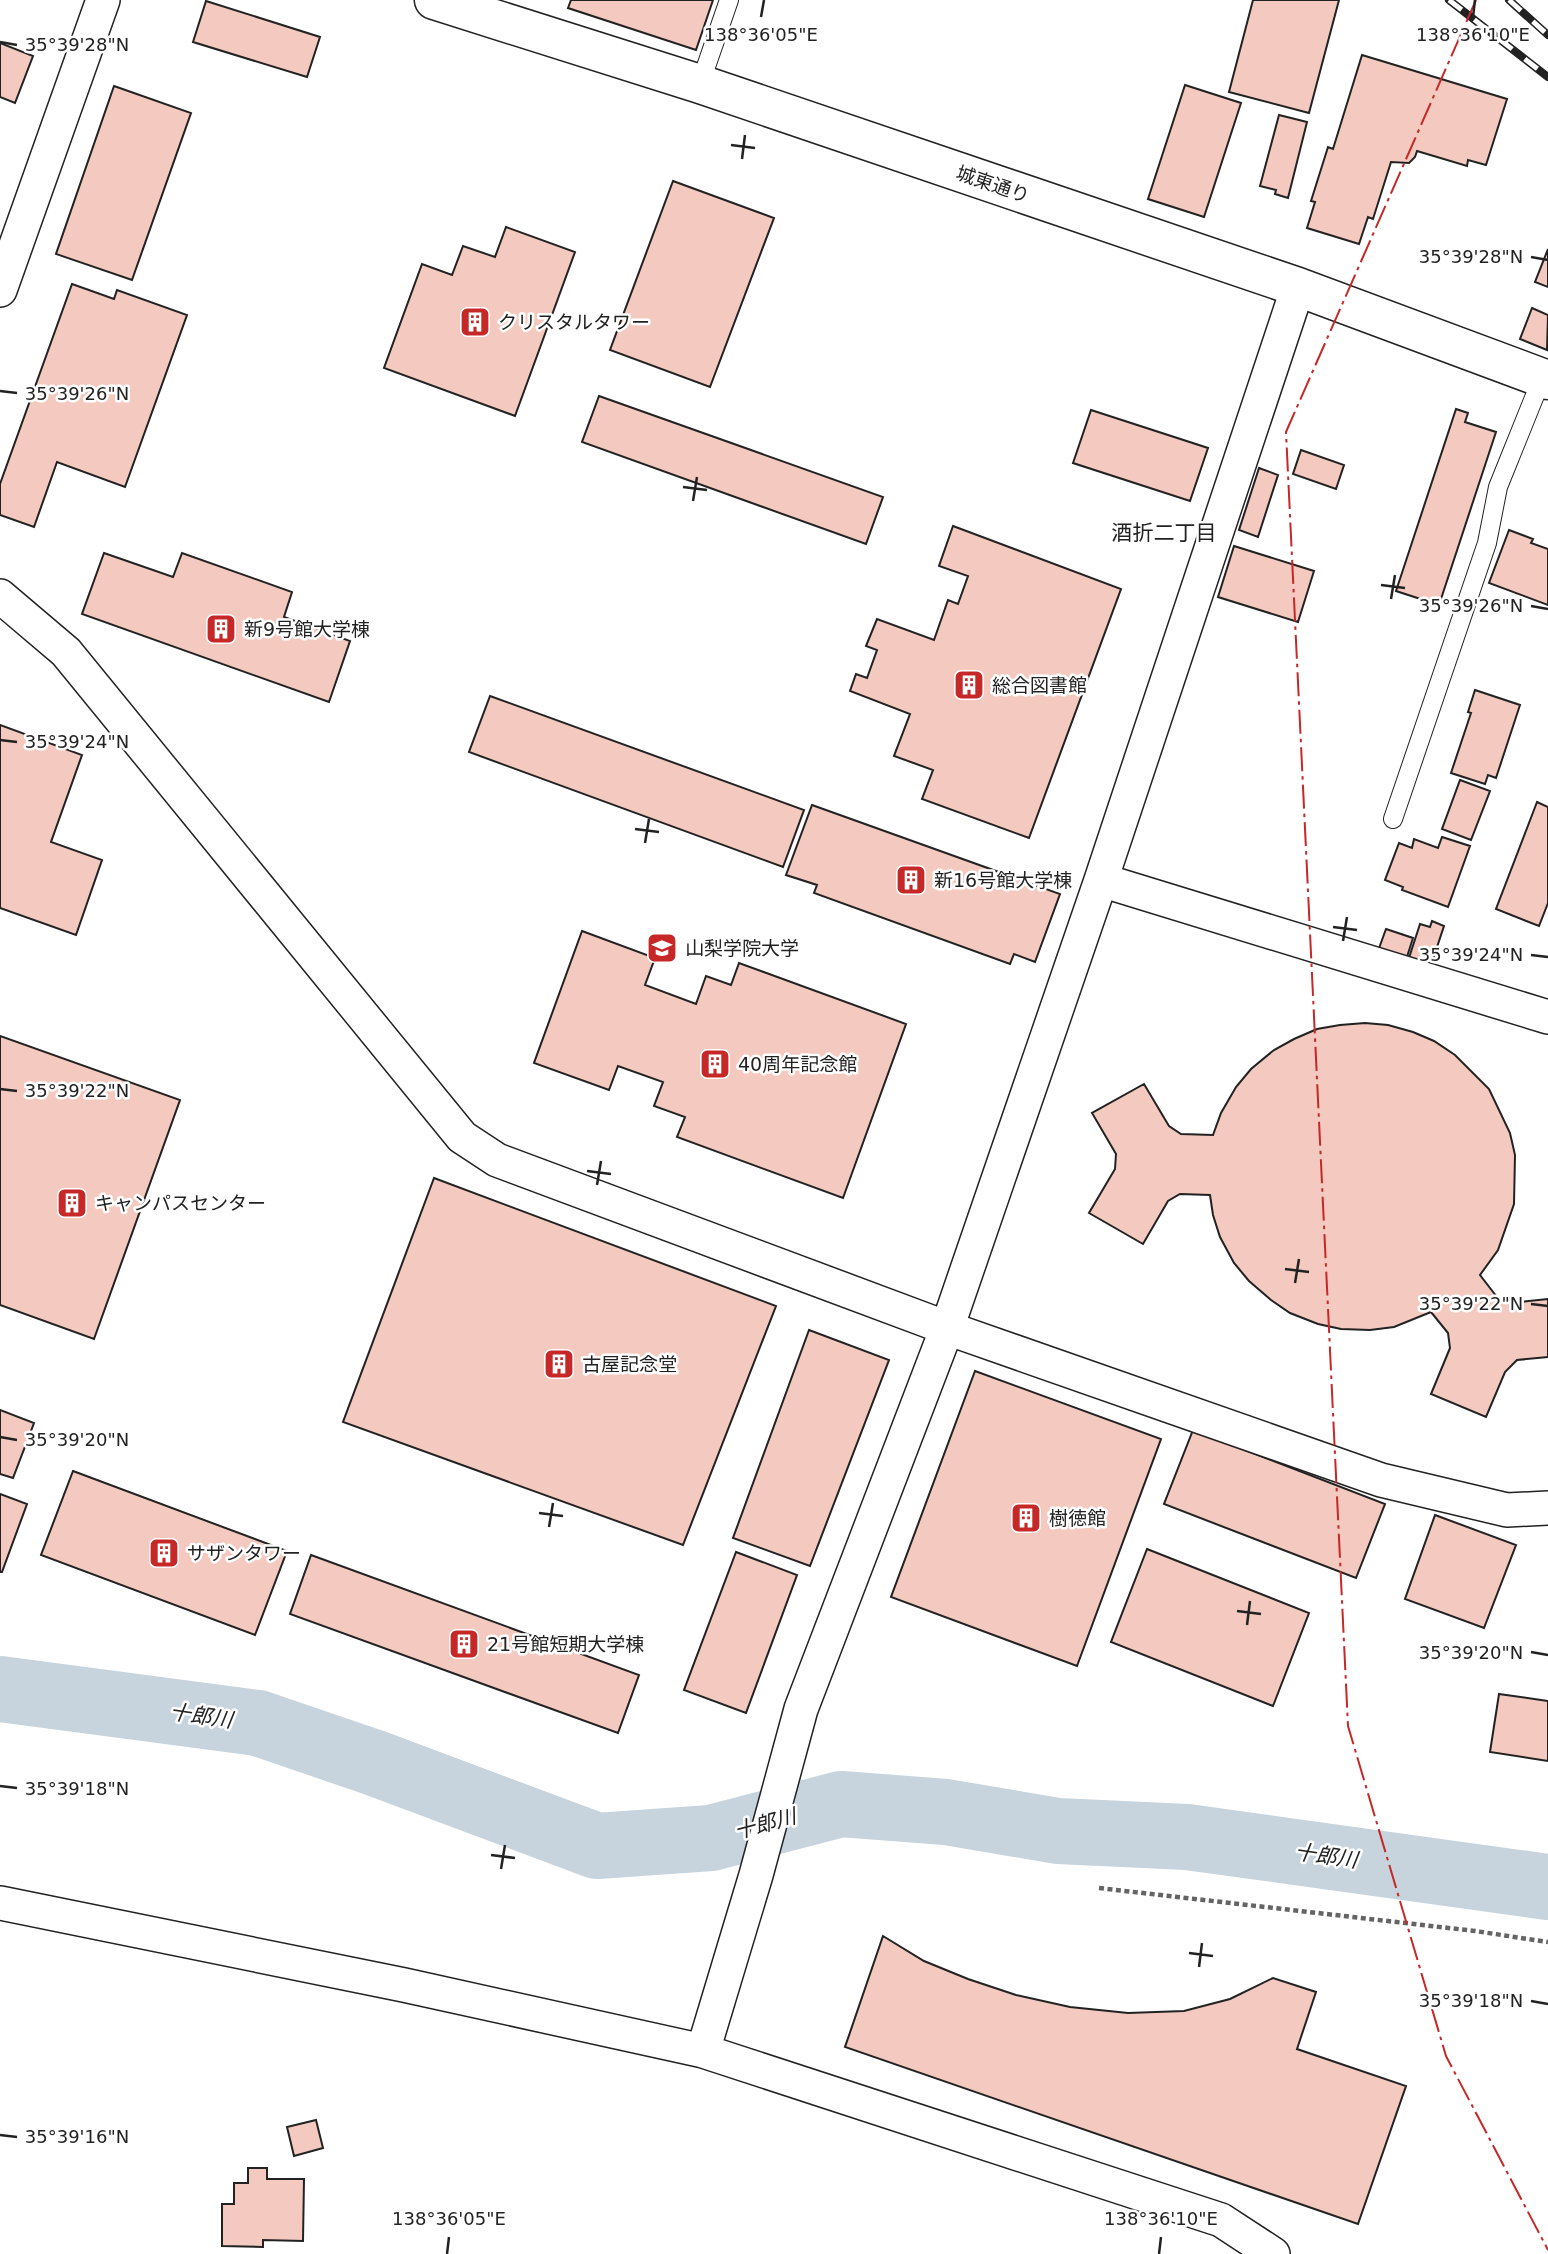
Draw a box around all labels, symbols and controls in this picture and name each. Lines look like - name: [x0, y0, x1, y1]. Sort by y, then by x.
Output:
- text: 138°36'05"E: [704, 24, 818, 45]
- text: 138°36'10"E: [1416, 24, 1530, 45]
- text: 35°39'28"N: [25, 34, 129, 55]
- street label: 城東通り: [953, 161, 1033, 207]
- text: 35°39'28"N: [1419, 246, 1523, 267]
- building icon: クリスタルタワー: [458, 305, 492, 339]
- place label: クリスタルタワー: [498, 311, 650, 333]
- text: 35°39'26"N: [25, 383, 129, 404]
- district label: 酒折二丁目: [1112, 521, 1217, 545]
- text: 35°39'26"N: [1419, 595, 1523, 616]
- building icon: 新9号館大学棟: [204, 612, 238, 646]
- place label: 新9号館大学棟: [244, 618, 370, 640]
- building icon: 総合図書館: [952, 668, 986, 702]
- place label: 総合図書館: [992, 674, 1087, 696]
- text: 35°39'24"N: [25, 731, 129, 752]
- building icon: 新16号館大学棟: [894, 863, 928, 897]
- place label: 新16号館大学棟: [934, 869, 1072, 891]
- school or university icon: 山梨学院大学: [645, 931, 679, 965]
- place label: 山梨学院大学: [685, 937, 799, 959]
- text: 35°39'24"N: [1419, 944, 1523, 965]
- building icon: 40周年記念館: [698, 1047, 732, 1081]
- place label: 40周年記念館: [738, 1053, 857, 1075]
- text: 35°39'22"N: [25, 1080, 129, 1101]
- building icon: キャンパスセンター: [55, 1186, 89, 1220]
- place label: キャンパスセンター: [95, 1192, 266, 1214]
- text: 35°39'22"N: [1419, 1293, 1523, 1314]
- building icon: 古屋記念堂: [542, 1347, 576, 1381]
- place label: 古屋記念堂: [582, 1353, 677, 1375]
- text: 35°39'20"N: [25, 1429, 129, 1450]
- building icon: 樹徳館: [1009, 1501, 1043, 1535]
- place label: 樹徳館: [1049, 1507, 1106, 1529]
- building icon: サザンタワー: [147, 1536, 181, 1570]
- place label: サザンタワー: [187, 1542, 301, 1564]
- building icon: 21号館短期大学棟: [447, 1627, 481, 1661]
- place label: 21号館短期大学棟: [487, 1633, 644, 1655]
- text: 35°39'20"N: [1419, 1642, 1523, 1663]
- water label: 十郎川: [168, 1700, 236, 1733]
- text: 35°39'18"N: [25, 1778, 129, 1799]
- water label: 十郎川: [731, 1804, 800, 1844]
- water label: 十郎川: [1293, 1840, 1361, 1873]
- text: 35°39'18"N: [1419, 1990, 1523, 2011]
- text: 35°39'16"N: [25, 2126, 129, 2147]
- text: 138°36'05"E: [392, 2208, 506, 2229]
- text: 138°36'10"E: [1104, 2208, 1218, 2229]

